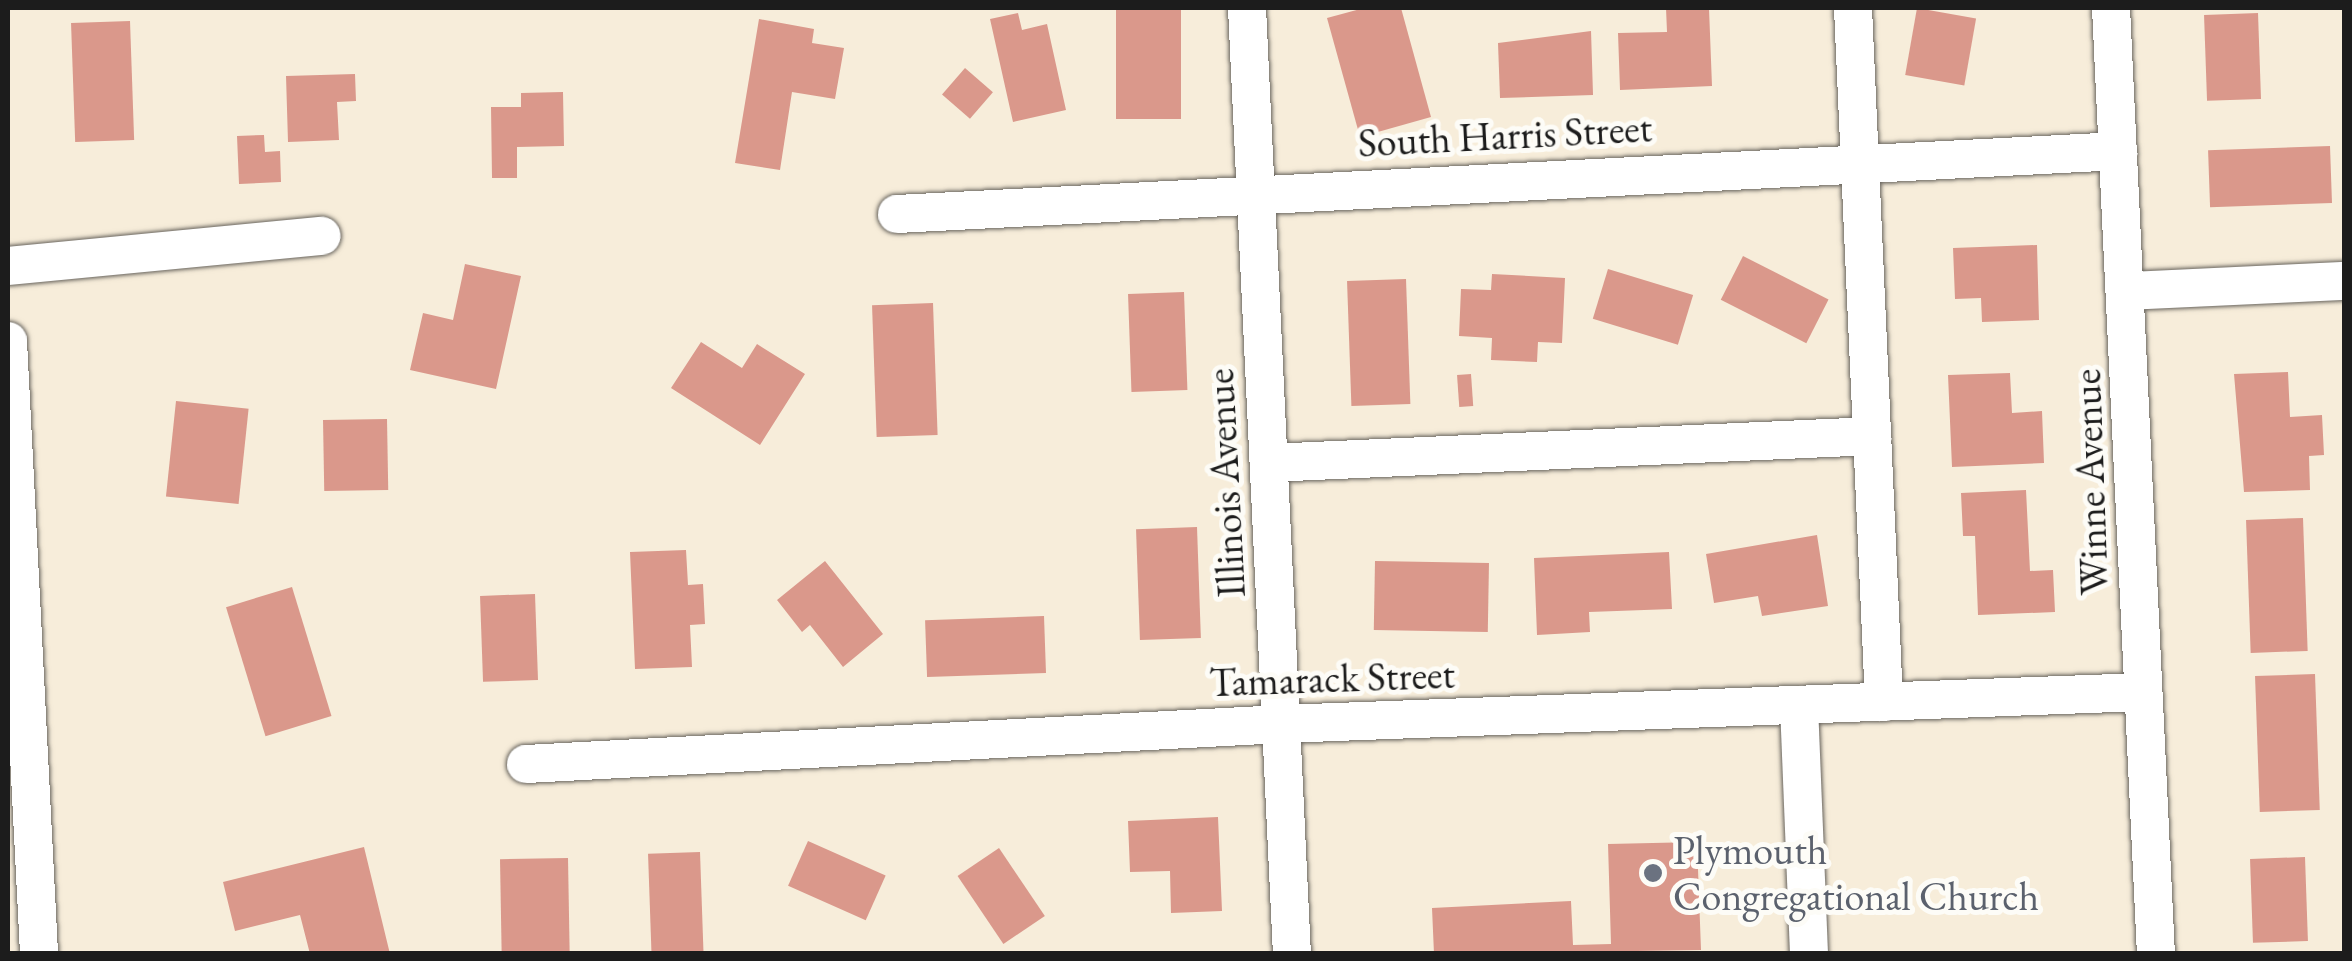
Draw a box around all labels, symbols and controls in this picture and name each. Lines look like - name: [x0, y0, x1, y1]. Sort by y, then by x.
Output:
- street label: South Harris Street: [1357, 103, 1653, 167]
- street label: Illinois Avenue: [1195, 367, 1255, 599]
- street label: Winne Avenue: [2062, 368, 2118, 596]
- street label: Tamarack Street: [1208, 650, 1456, 706]
- place label: Plymouth Congregational Church: [1673, 826, 2039, 920]
- marker: Plymouth Congregational Church: [1642, 862, 1664, 884]

